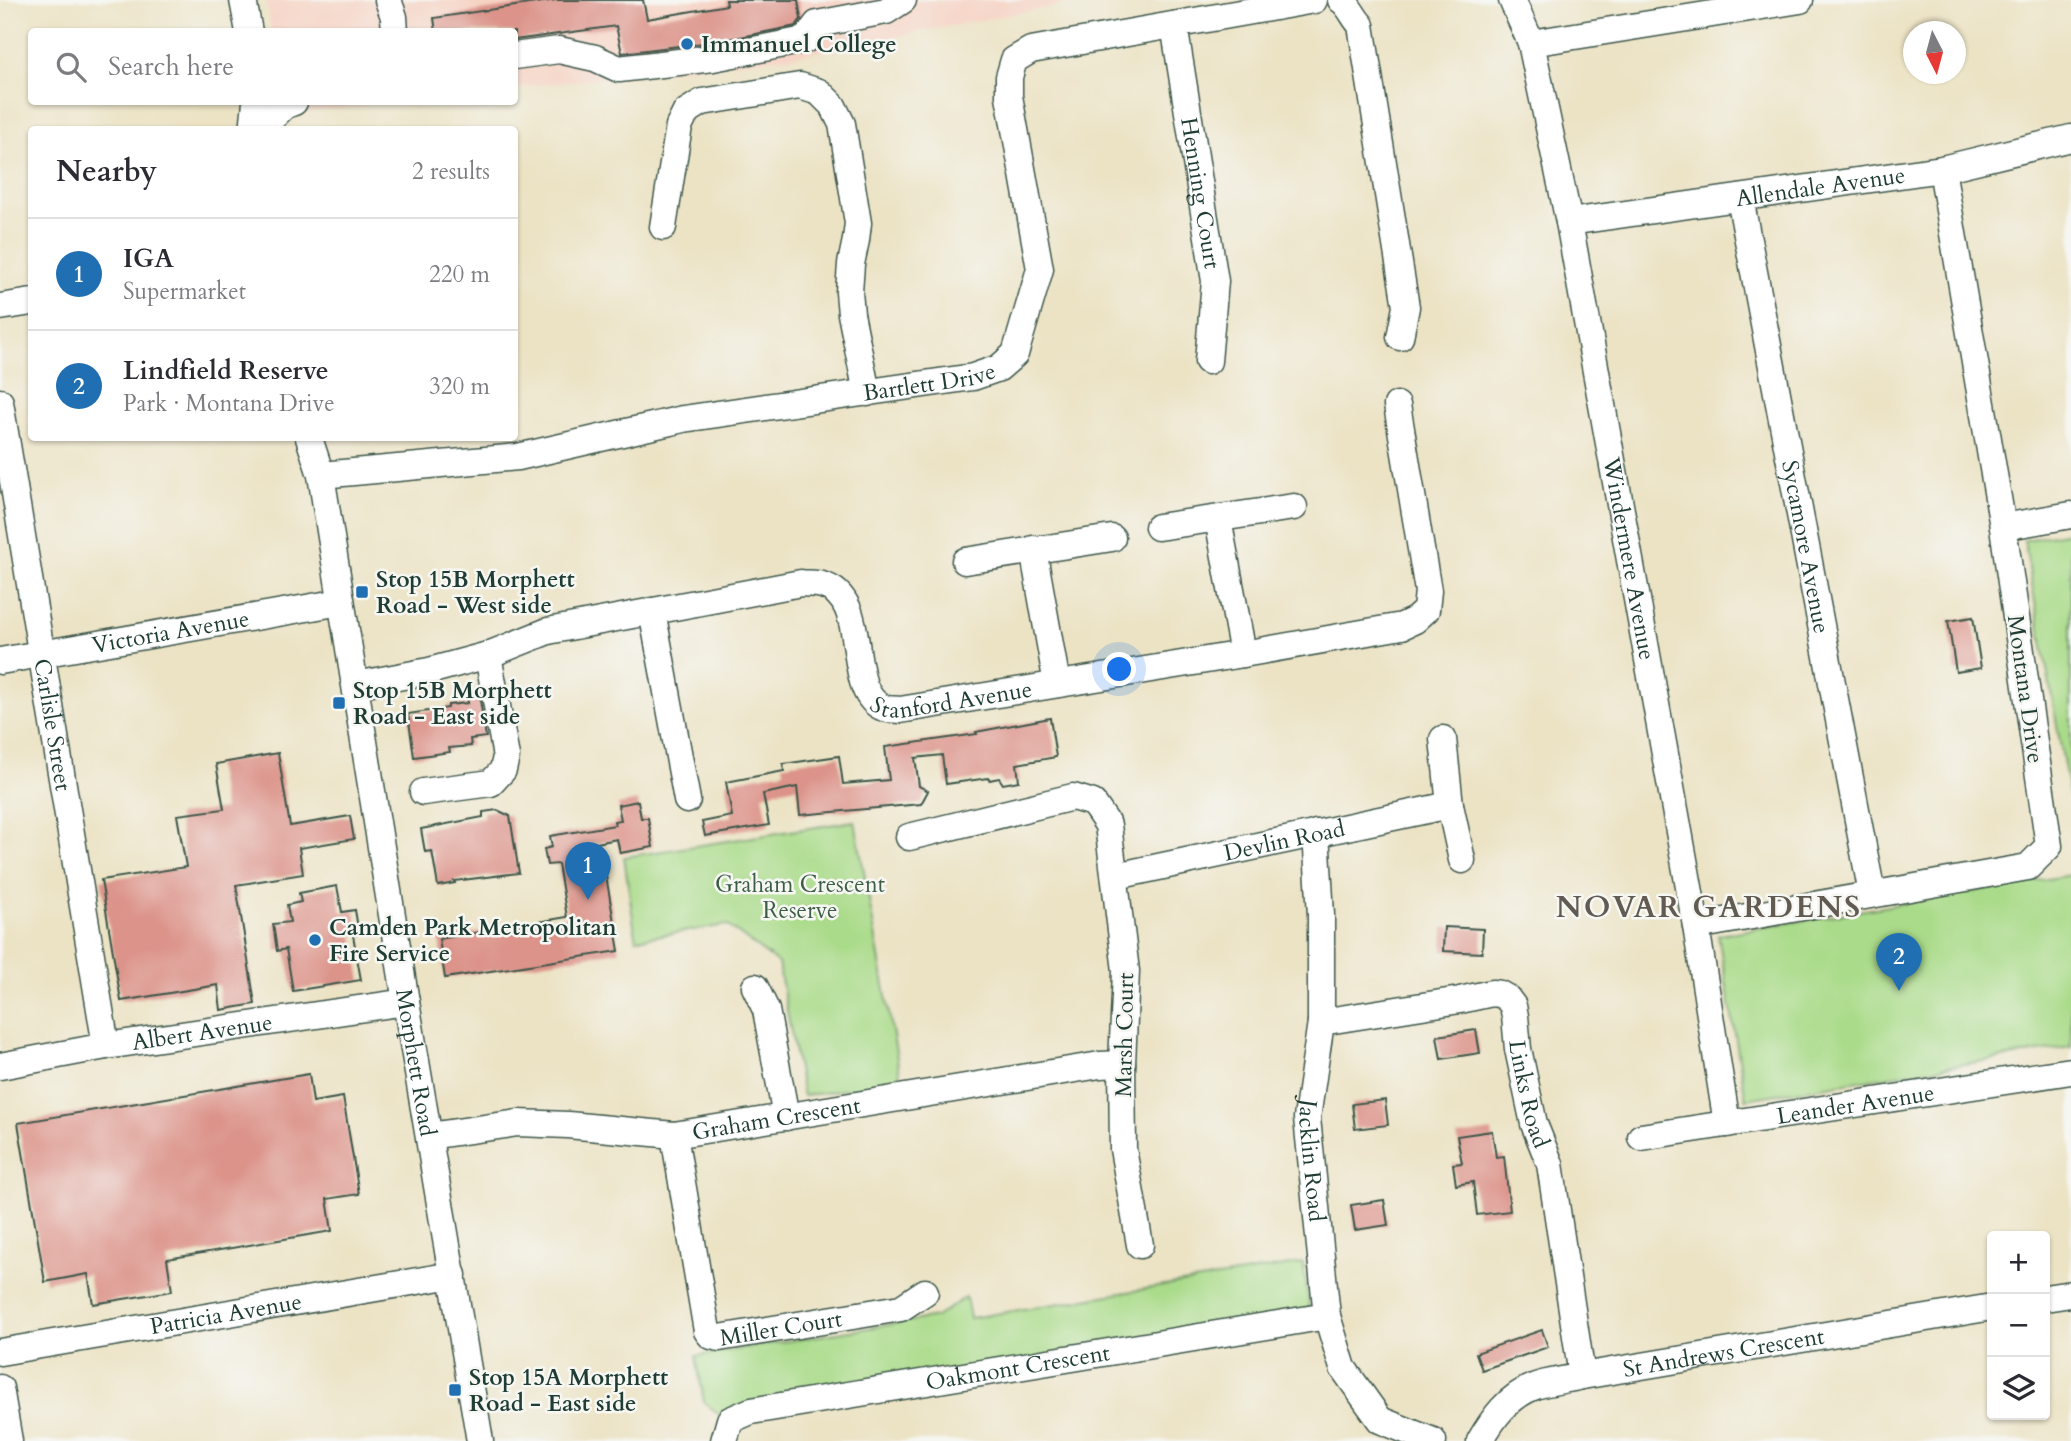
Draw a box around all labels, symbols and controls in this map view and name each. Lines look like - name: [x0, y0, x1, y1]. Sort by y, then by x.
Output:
- north arrow: [1903, 21, 1966, 84]
- search box: [28, 28, 518, 105]
- place label: Immanuel College: [701, 29, 897, 60]
- marker: Immanuel College: [679, 36, 695, 52]
- icon: search: [52, 48, 90, 86]
- text: Search here: [108, 49, 234, 84]
- street label: Henning Court: [1173, 115, 1228, 271]
- text: Nearby: [56, 151, 157, 192]
- text: 2 results: [412, 156, 490, 187]
- street label: Allendale Avenue: [1734, 159, 1907, 214]
- text: IGA: [123, 241, 174, 276]
- text: 1: [73, 259, 85, 290]
- text: 220 m: [429, 259, 490, 290]
- text: Supermarket: [123, 276, 246, 307]
- text: Lindfield Reserve: [123, 353, 329, 388]
- street label: Bartlett Drive: [861, 355, 1000, 409]
- text: 2: [73, 371, 85, 402]
- text: 320 m: [429, 371, 490, 402]
- text: Park · Montana Drive: [123, 388, 335, 419]
- street label: Windermere Avenue: [1596, 454, 1663, 663]
- street label: Sycamore Avenue: [1774, 458, 1837, 636]
- place label: Stop 15B Morphett Road - West side: [376, 564, 575, 621]
- marker: Stop 15B Morphett Road - West side: [354, 584, 370, 600]
- street label: Victoria Avenue: [89, 603, 252, 661]
- street label: Montana Drive: [2000, 613, 2051, 765]
- your location: [1102, 652, 1136, 686]
- street label: Carlisle Street: [26, 656, 79, 793]
- street label: Stanford Avenue: [864, 674, 1034, 726]
- place label: Stop 15B Morphett Road - East side: [353, 675, 552, 732]
- marker: Stop 15B Morphett Road - East side: [331, 695, 347, 711]
- street label: Devlin Road: [1221, 813, 1348, 869]
- pin: 1: [565, 842, 611, 900]
- park label: Graham Crescent Reserve: [715, 869, 885, 926]
- district label: NOVAR GARDENS: [1556, 887, 1862, 928]
- place label: Camden Park Metropolitan Fire Service: [329, 912, 617, 969]
- marker: Camden Park Metropolitan Fire Service: [307, 932, 323, 948]
- pin: 2: [1876, 933, 1922, 991]
- street label: Marsh Court: [1108, 972, 1141, 1098]
- street label: Morphett Road: [388, 986, 444, 1139]
- street label: Albert Avenue: [130, 1007, 274, 1058]
- street label: Links Road: [1501, 1039, 1557, 1153]
- street label: Leander Avenue: [1774, 1077, 1937, 1132]
- street label: Graham Crescent: [690, 1090, 863, 1148]
- street label: Jacklin Road: [1291, 1094, 1332, 1224]
- map controls: [1987, 1231, 2050, 1420]
- button: +: [1987, 1231, 2050, 1294]
- street label: Patricia Avenue: [148, 1286, 304, 1342]
- button: −: [1987, 1294, 2050, 1357]
- street label: Miller Court: [718, 1303, 844, 1354]
- street label: St Andrews Crescent: [1621, 1321, 1826, 1385]
- street label: Oakmont Crescent: [923, 1337, 1112, 1398]
- button: layers: [1987, 1357, 2050, 1420]
- place label: Stop 15A Morphett Road - East side: [469, 1362, 668, 1419]
- marker: Stop 15A Morphett Road - East side: [447, 1382, 463, 1398]

